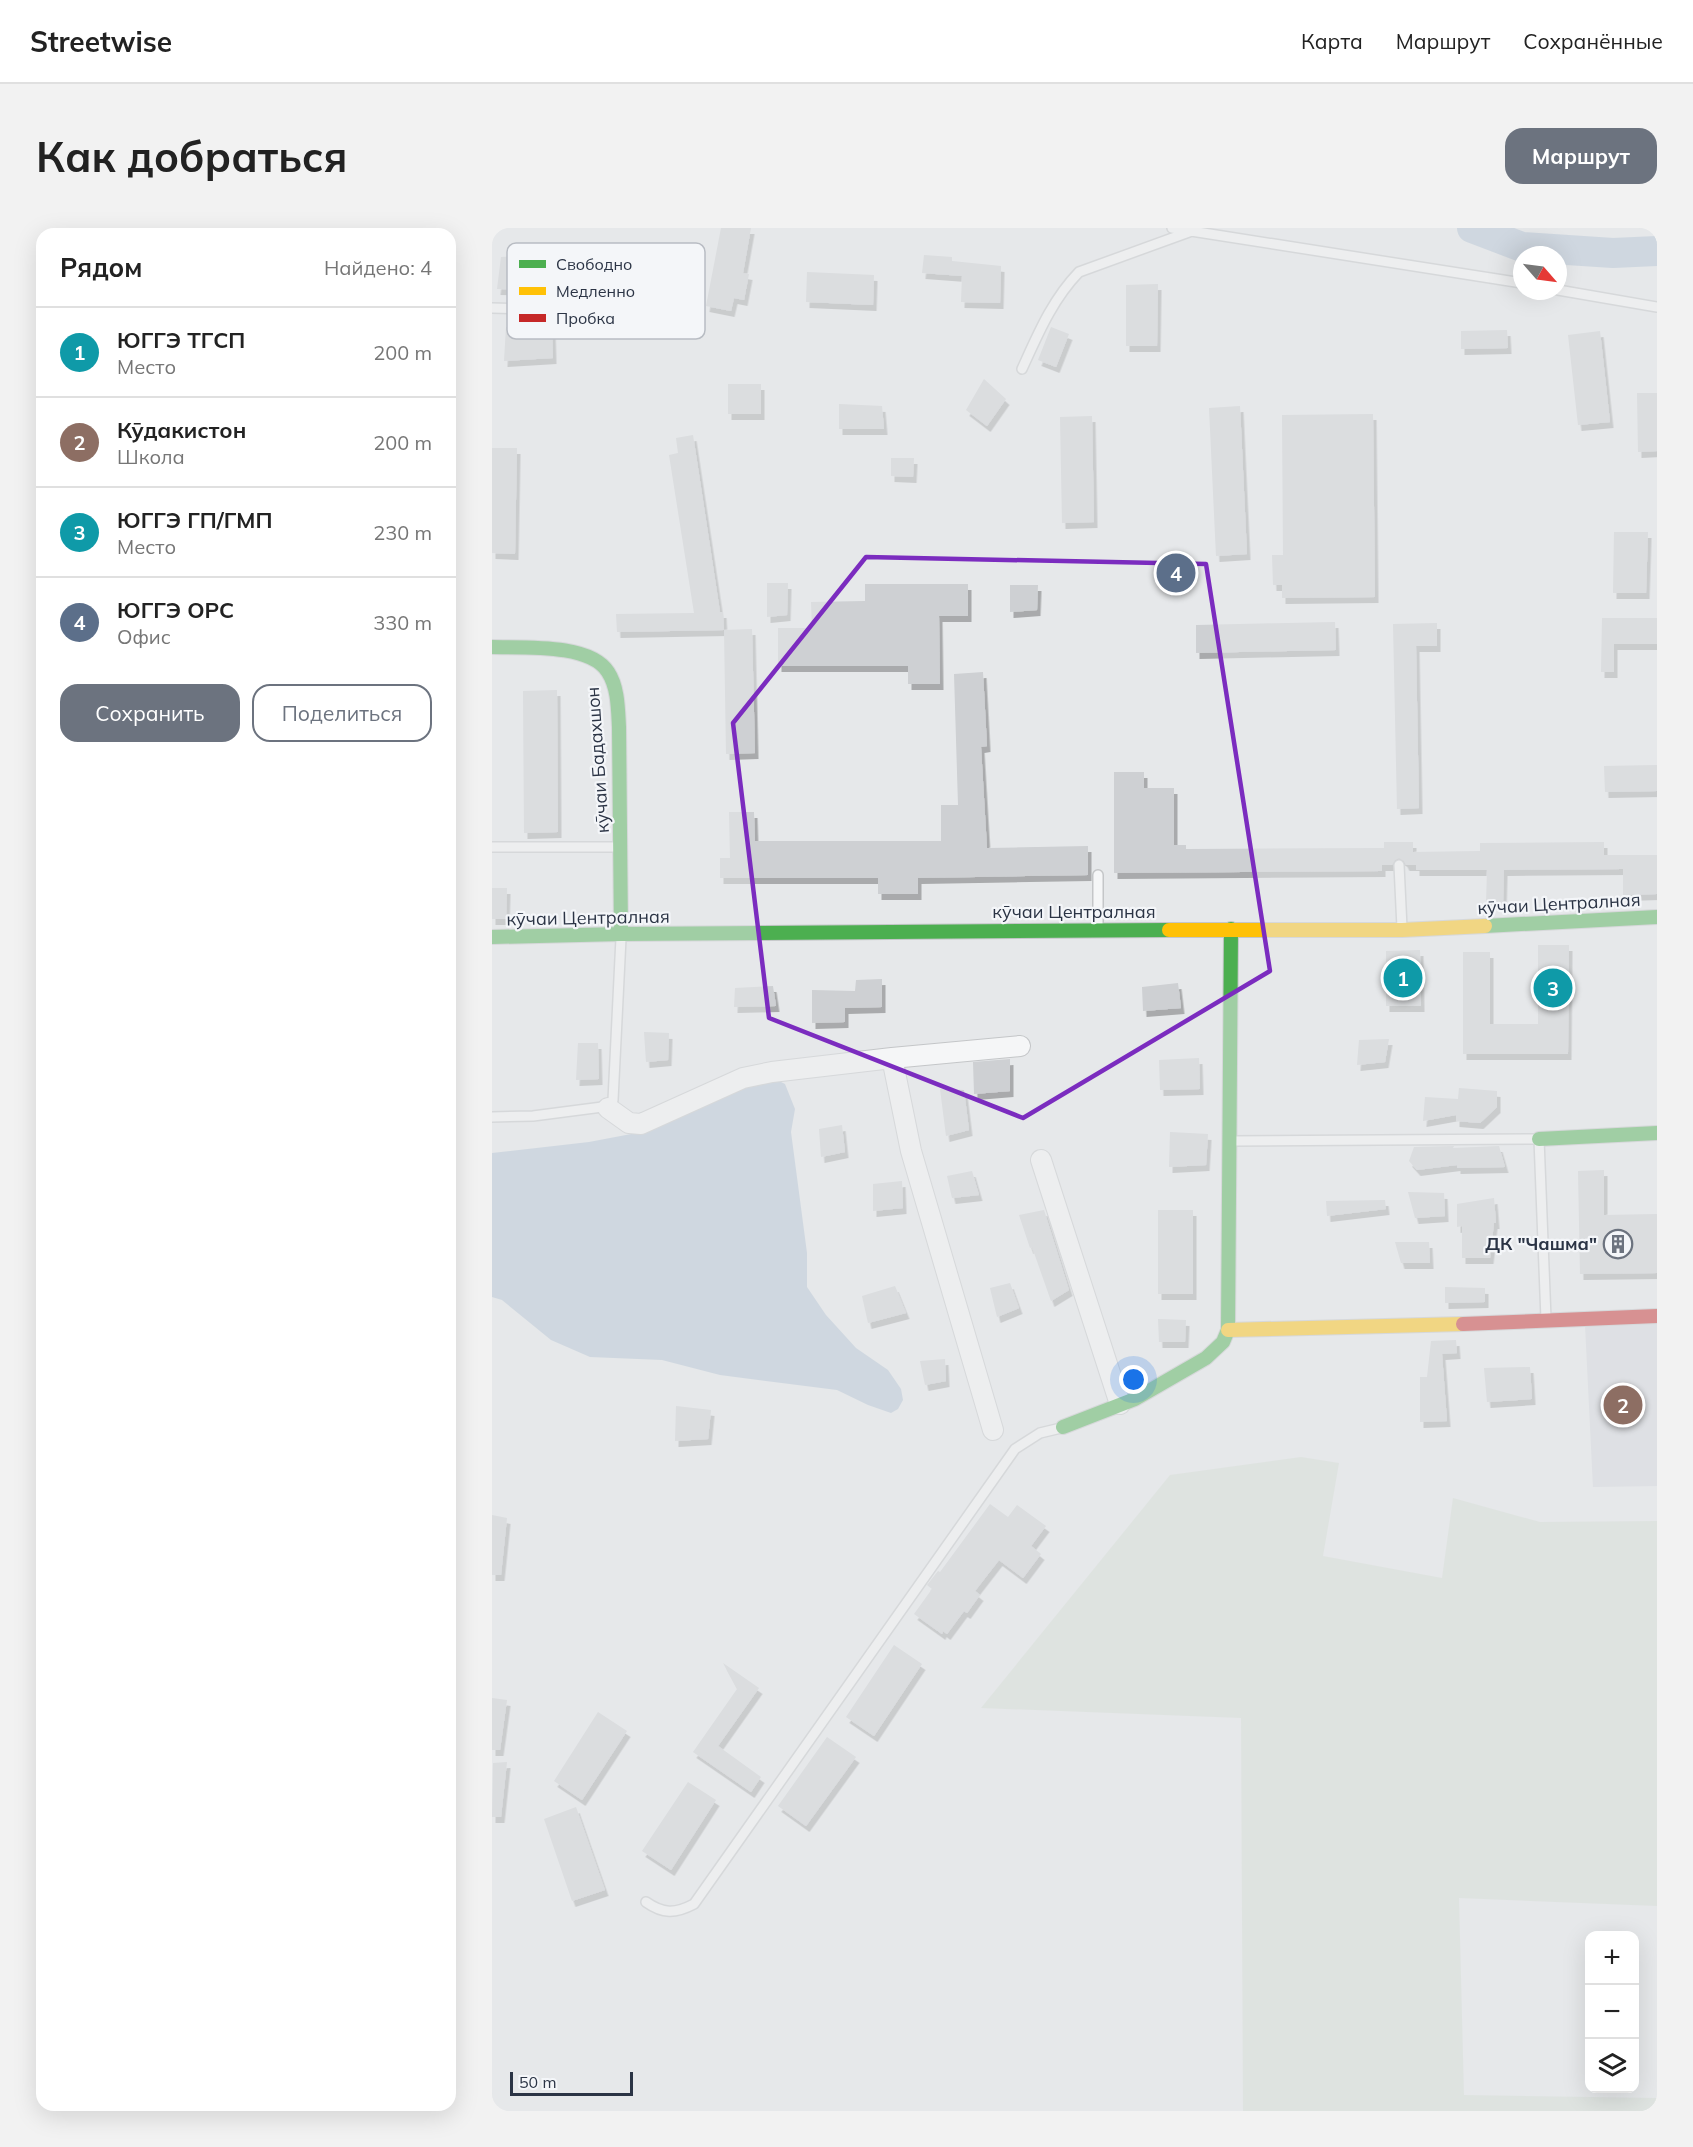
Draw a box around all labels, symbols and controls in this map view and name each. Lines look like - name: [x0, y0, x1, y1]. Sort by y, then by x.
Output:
- text: Streetwise: [30, 24, 172, 59]
- text: Карта: [1301, 28, 1363, 54]
- text: Маршрут: [1396, 28, 1490, 54]
- text: Сохранённые: [1523, 28, 1663, 54]
- button: Маршрут: [1505, 128, 1657, 184]
- text: Как добраться: [36, 130, 348, 183]
- legend: [507, 243, 705, 339]
- north arrow: [1513, 246, 1567, 300]
- text: Рядом: [60, 251, 143, 284]
- text: Свободно: [556, 254, 632, 274]
- text: Найдено: 4: [324, 255, 432, 280]
- text: Медленно: [556, 281, 635, 301]
- text: Пробка: [556, 308, 615, 328]
- text: ЮГГЭ ТГСП: [117, 326, 245, 354]
- text: 1: [74, 340, 86, 365]
- text: 200 m: [373, 340, 432, 365]
- text: Место: [117, 354, 176, 379]
- text: Кӯдакистон: [117, 416, 246, 444]
- text: 2: [74, 430, 86, 455]
- text: 200 m: [373, 430, 432, 455]
- text: Школа: [117, 444, 185, 469]
- text: ЮГГЭ ГП/ГМП: [117, 506, 272, 534]
- text: 3: [74, 520, 86, 545]
- text: 230 m: [373, 520, 432, 545]
- text: Место: [117, 534, 176, 559]
- pin: 4: [1156, 550, 1196, 596]
- text: ЮГГЭ ОРС: [117, 596, 234, 624]
- text: 4: [74, 610, 86, 635]
- text: 330 m: [373, 610, 432, 635]
- text: Офис: [117, 624, 171, 649]
- button: Сохранить: [60, 684, 240, 742]
- button: Поделиться: [252, 684, 432, 742]
- street label: кӯчаи Бадахшон: [581, 686, 614, 834]
- street label: кӯчаи Централная: [1477, 888, 1641, 919]
- street label: кӯчаи Централная: [992, 900, 1156, 923]
- street label: кӯчаи Централная: [506, 905, 670, 930]
- pin: 1: [1384, 956, 1422, 1000]
- pin: 3: [1534, 966, 1572, 1011]
- building icon: ДК "Чашма": [1602, 1228, 1634, 1260]
- place label: ДК "Чашма": [1485, 1232, 1597, 1255]
- your location: [1119, 1365, 1148, 1394]
- pin: 2: [1604, 1382, 1642, 1428]
- map controls: [1585, 1931, 1639, 2093]
- button: +: [1585, 1931, 1639, 1985]
- button: −: [1585, 1985, 1639, 2039]
- button: layers: [1585, 2039, 1639, 2093]
- scale bar: [510, 2069, 633, 2096]
- text: 50 m: [519, 2072, 556, 2092]

